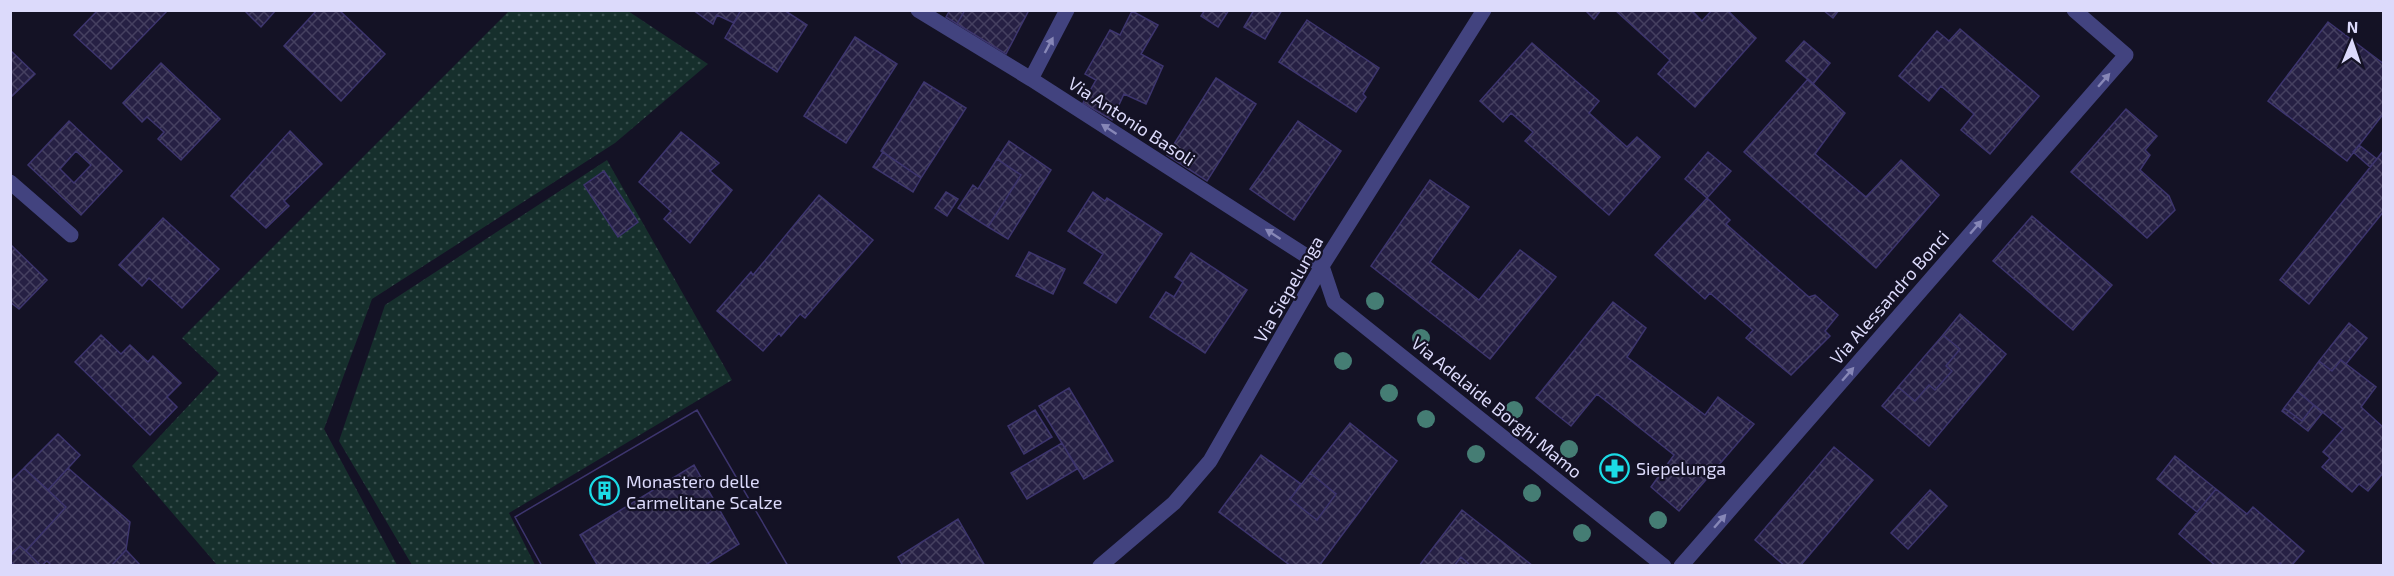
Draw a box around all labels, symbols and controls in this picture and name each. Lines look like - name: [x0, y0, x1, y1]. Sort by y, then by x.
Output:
- north arrow: [2322, 12, 2382, 72]
- text: N: [2346, 17, 2359, 36]
- one-way arrow: [1044, 36, 1054, 53]
- street label: Via Antonio Basoli: [1064, 72, 1200, 170]
- one-way arrow: [2097, 73, 2110, 88]
- one-way arrow: [1101, 124, 1117, 135]
- one-way arrow: [1969, 220, 1982, 235]
- street label: Via Alessandro Bonci: [1825, 225, 1953, 369]
- one-way arrow: [1265, 229, 1281, 240]
- street label: Via Siepelunga: [1249, 232, 1327, 346]
- street label: Via Adelaide Borghi Mamo: [1407, 331, 1587, 483]
- one-way arrow: [1841, 367, 1854, 382]
- pharmacy icon: Siepelunga: [1599, 452, 1631, 484]
- place label: Siepelunga: [1636, 457, 1726, 479]
- place label: Monastero delle Carmelitane Scalze: [626, 470, 782, 513]
- building icon: Monastero delle Carmelitane Scalze: [589, 475, 621, 507]
- one-way arrow: [1713, 514, 1726, 529]

